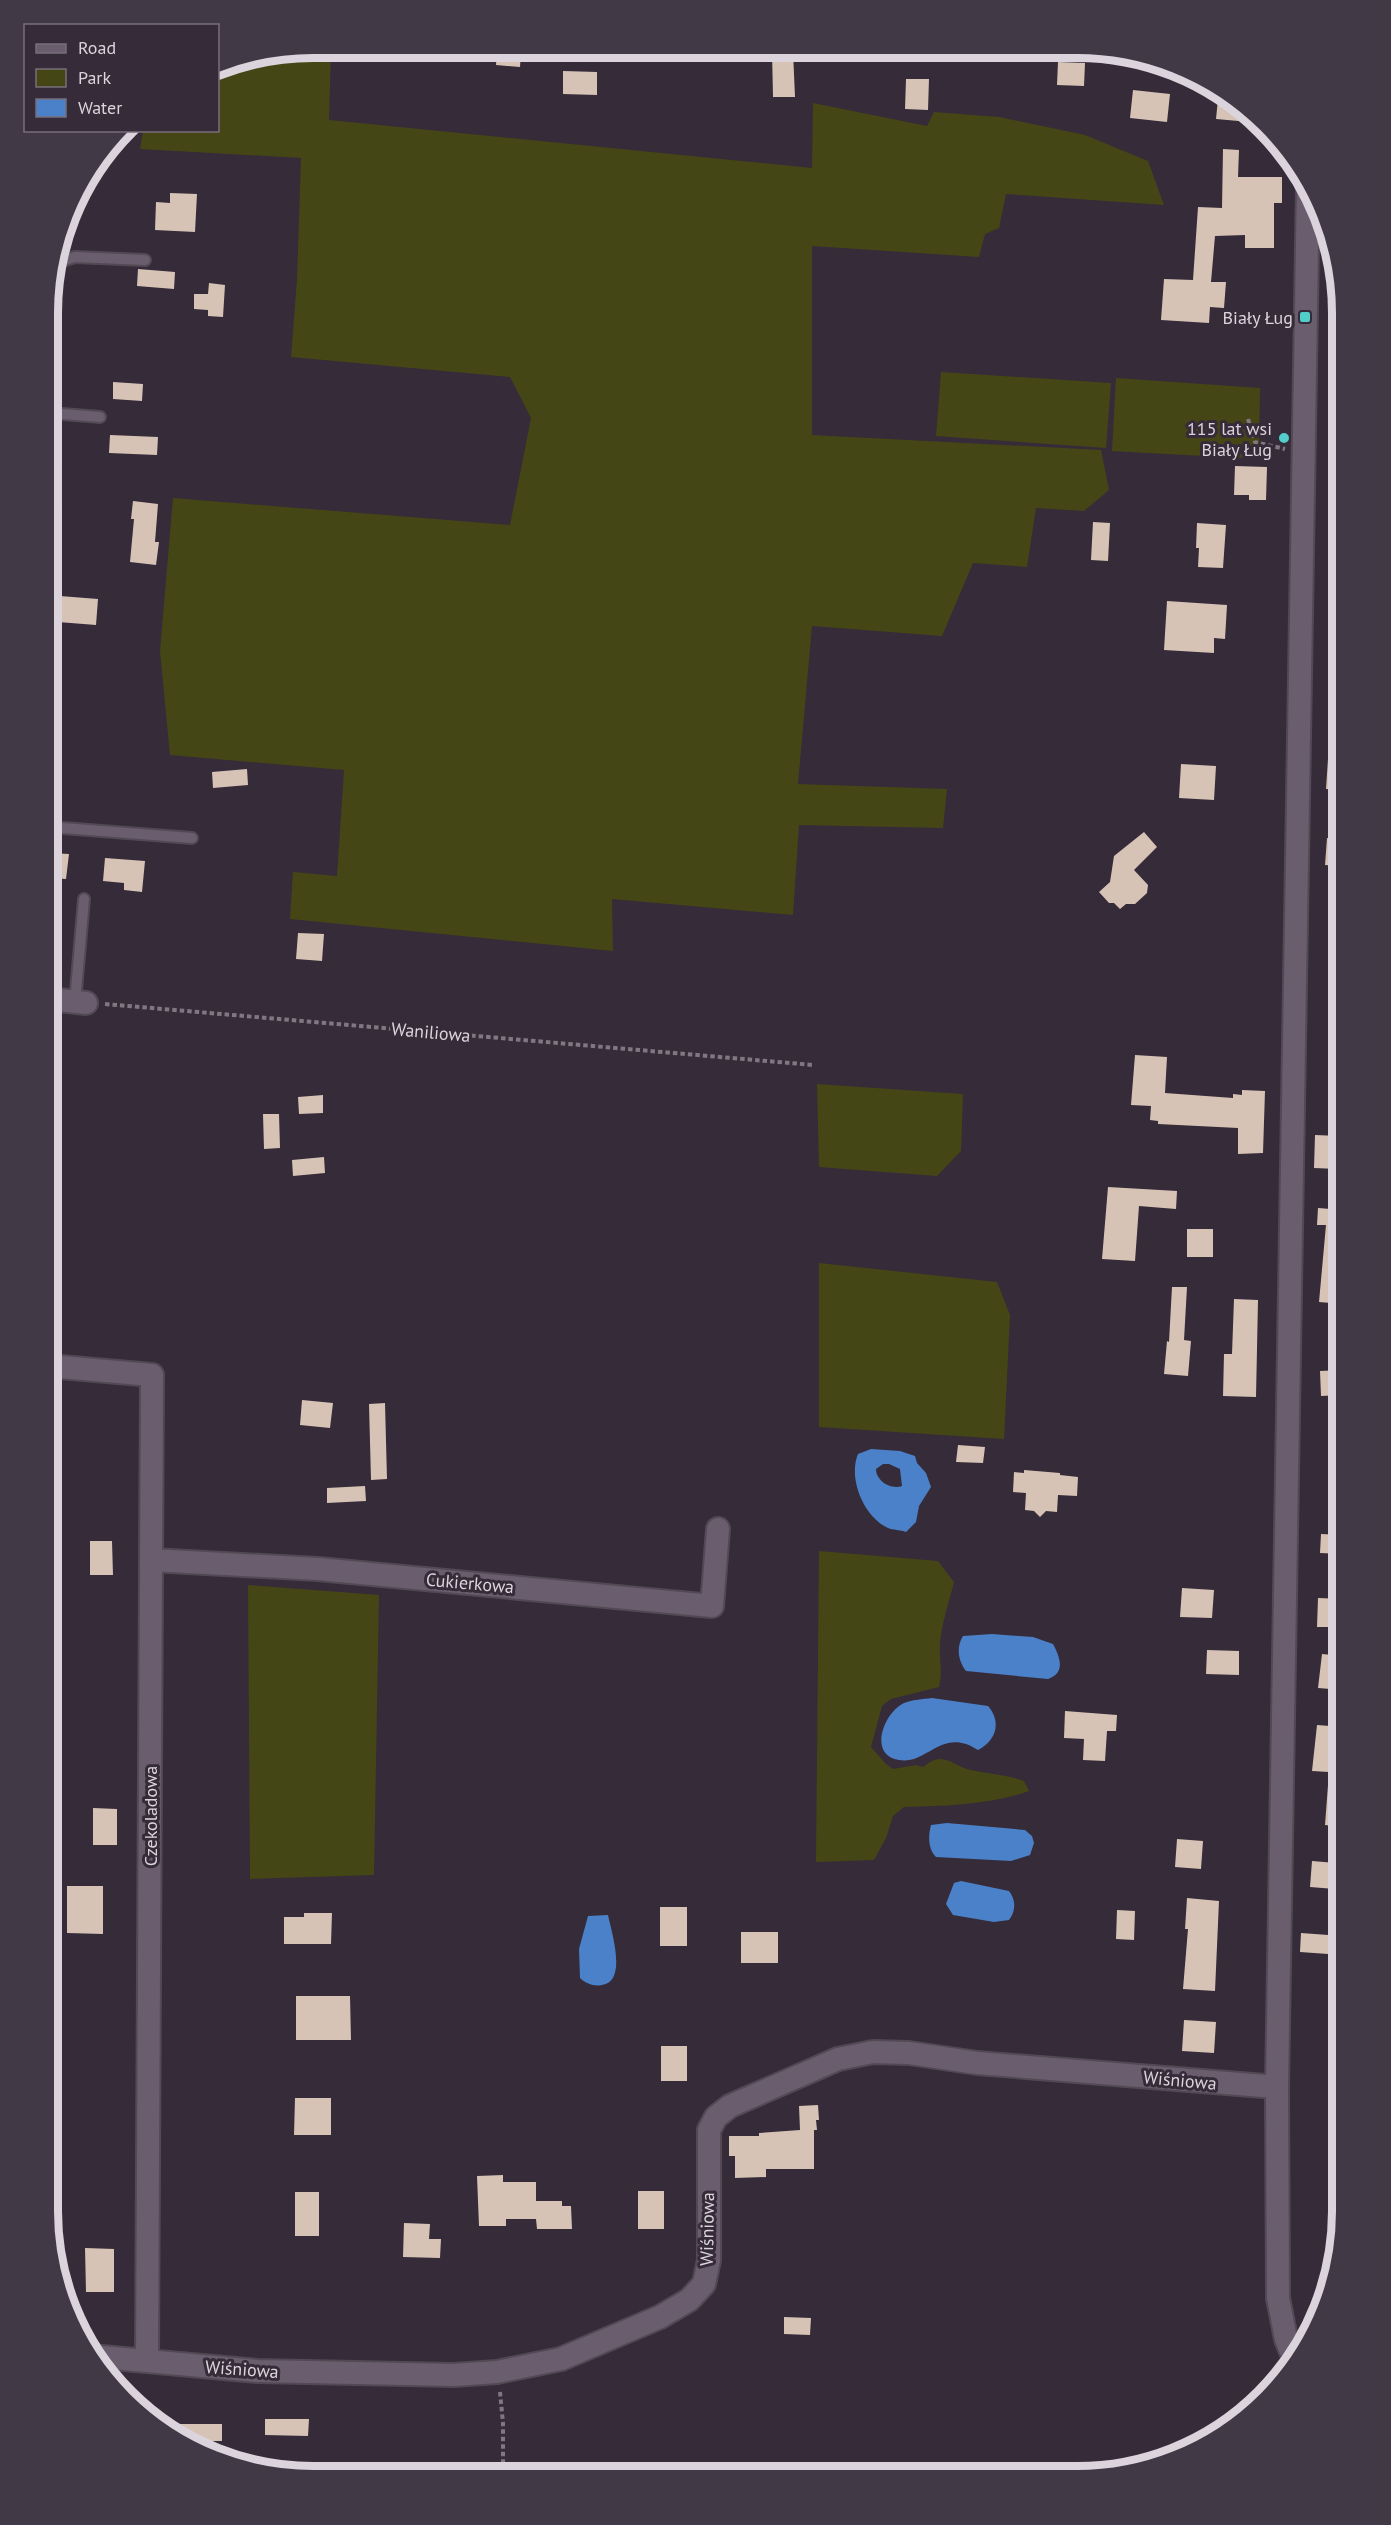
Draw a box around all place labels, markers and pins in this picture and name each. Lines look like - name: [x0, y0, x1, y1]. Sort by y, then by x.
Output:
- place label: Biały Ług: [1223, 306, 1293, 329]
- marker: Biały Ług: [1298, 310, 1312, 324]
- place label: 115 lat wsi Biały Ług: [1187, 417, 1272, 461]
- marker: 115 lat wsi Biały Ług: [1277, 431, 1291, 445]

